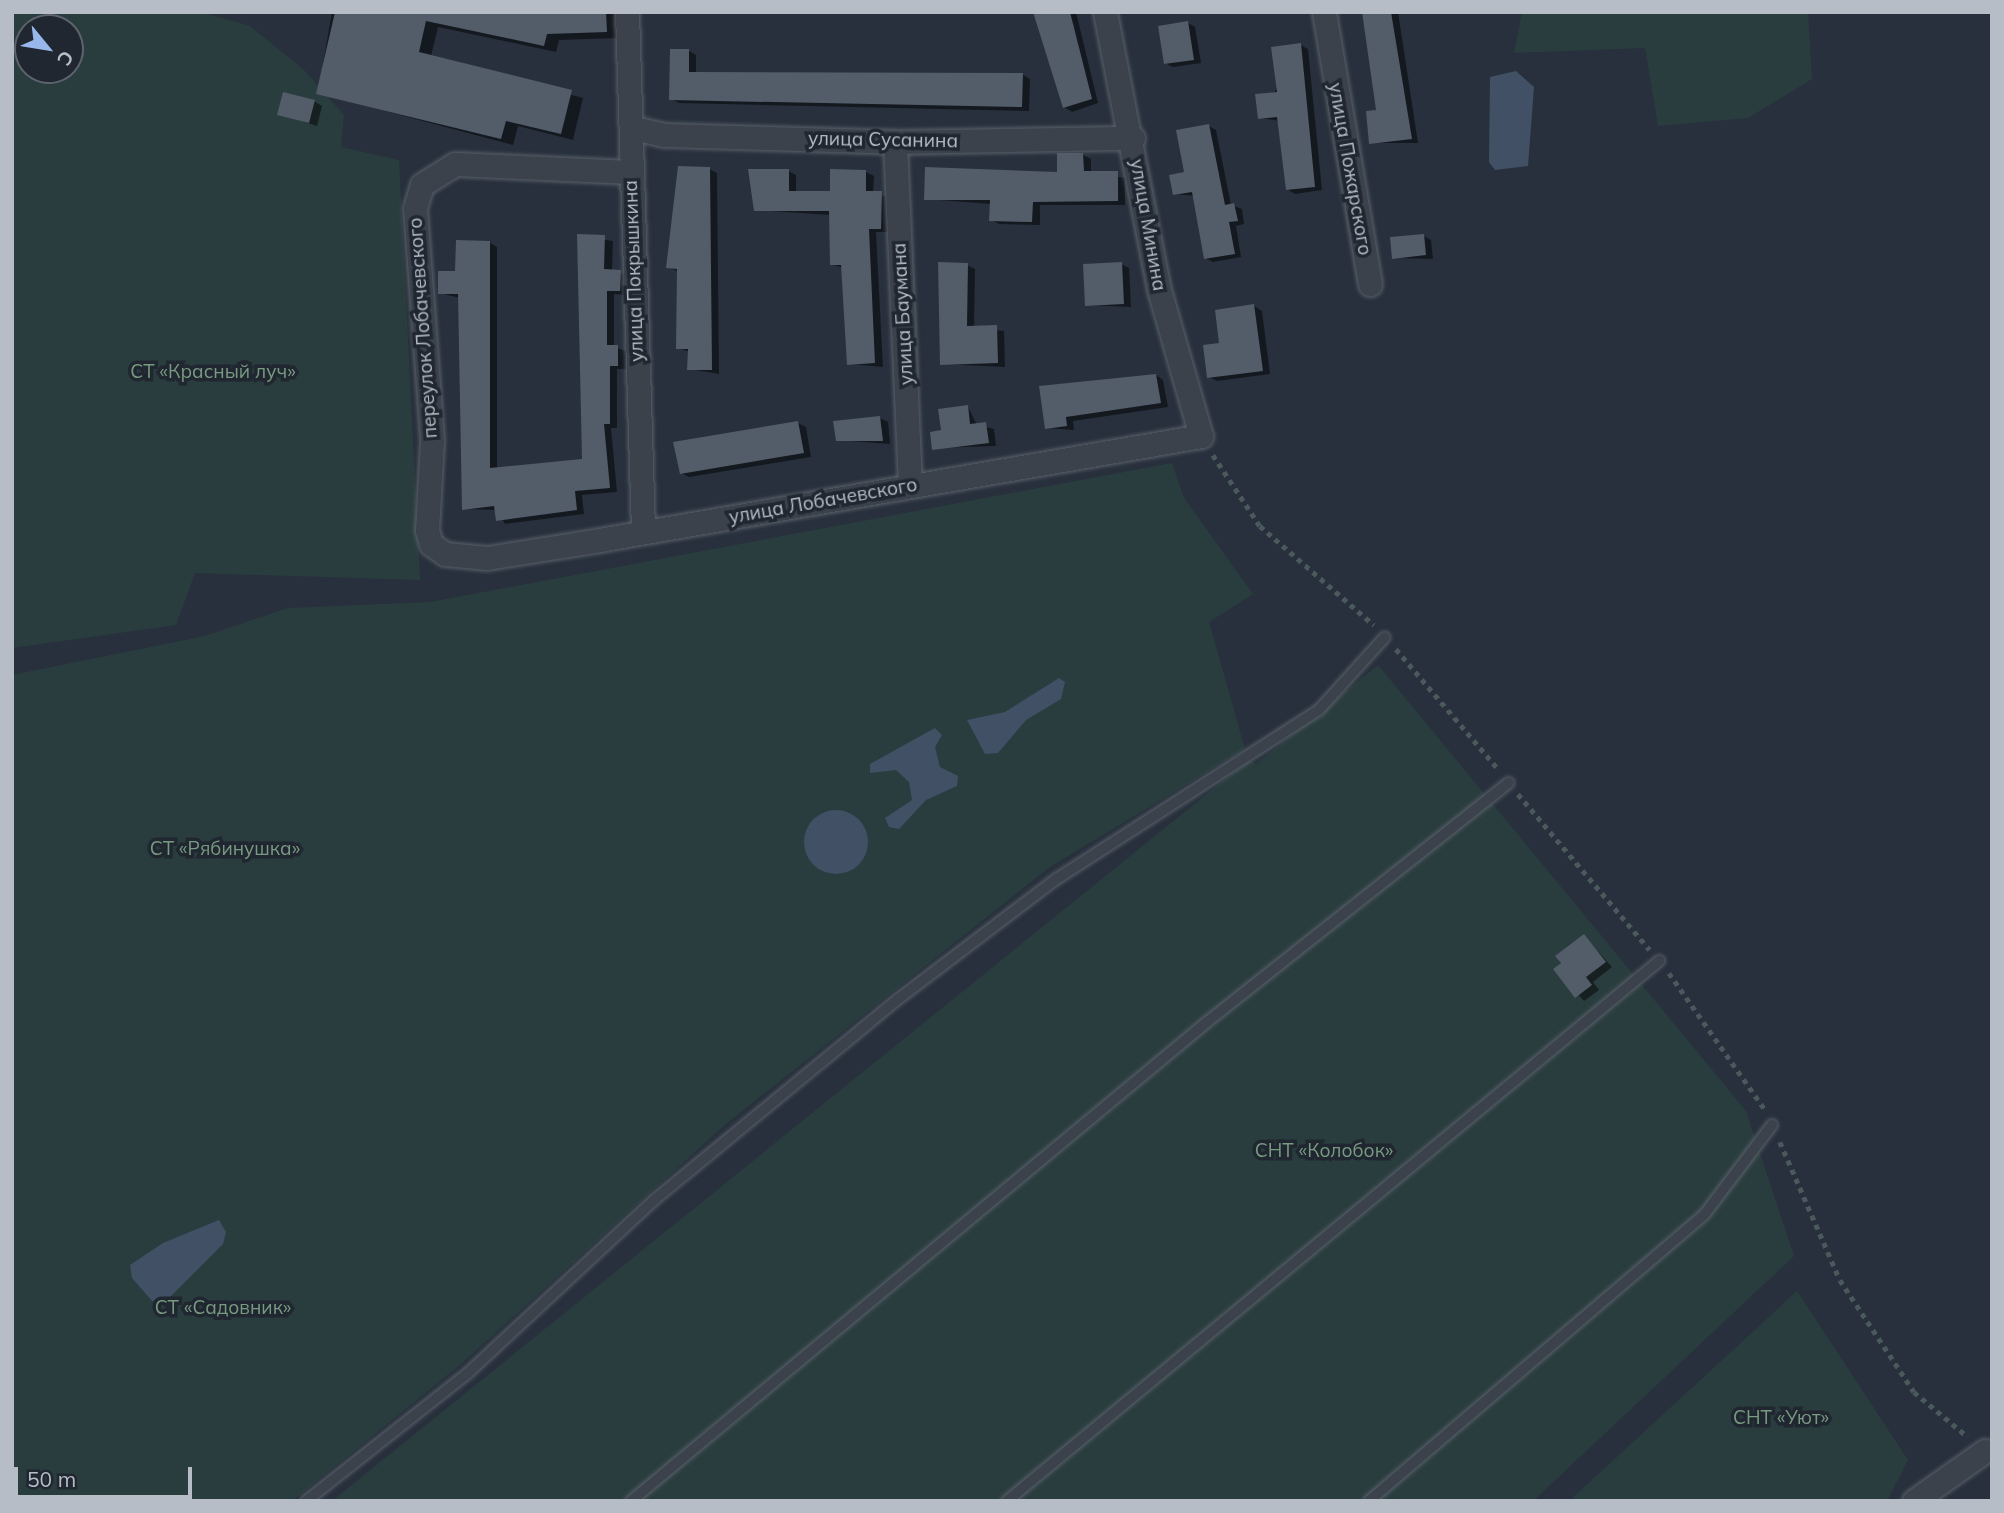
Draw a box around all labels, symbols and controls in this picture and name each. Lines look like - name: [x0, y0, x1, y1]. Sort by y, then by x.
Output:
- north arrow: [14, 14, 84, 84]
- text: С: [52, 47, 79, 70]
- street label: улица Пожарского: [1324, 81, 1376, 257]
- street label: улица Сусанина: [808, 127, 958, 153]
- street label: улица Минина: [1125, 157, 1171, 293]
- street label: улица Покрышкина: [619, 180, 649, 362]
- street label: переулок Лобачевского: [404, 217, 442, 439]
- street label: улица Баумана: [888, 242, 918, 386]
- park label: СТ «Красный луч»: [130, 361, 296, 383]
- street label: улица Лобачевского: [727, 473, 919, 529]
- park label: СТ «Рябинушка»: [150, 838, 300, 860]
- park label: СНТ «Колобок»: [1255, 1140, 1393, 1162]
- park label: СТ «Садовник»: [155, 1297, 291, 1319]
- park label: СНТ «Уют»: [1733, 1407, 1829, 1429]
- scale bar: [18, 1454, 196, 1498]
- text: 50 m: [27, 1466, 76, 1492]

